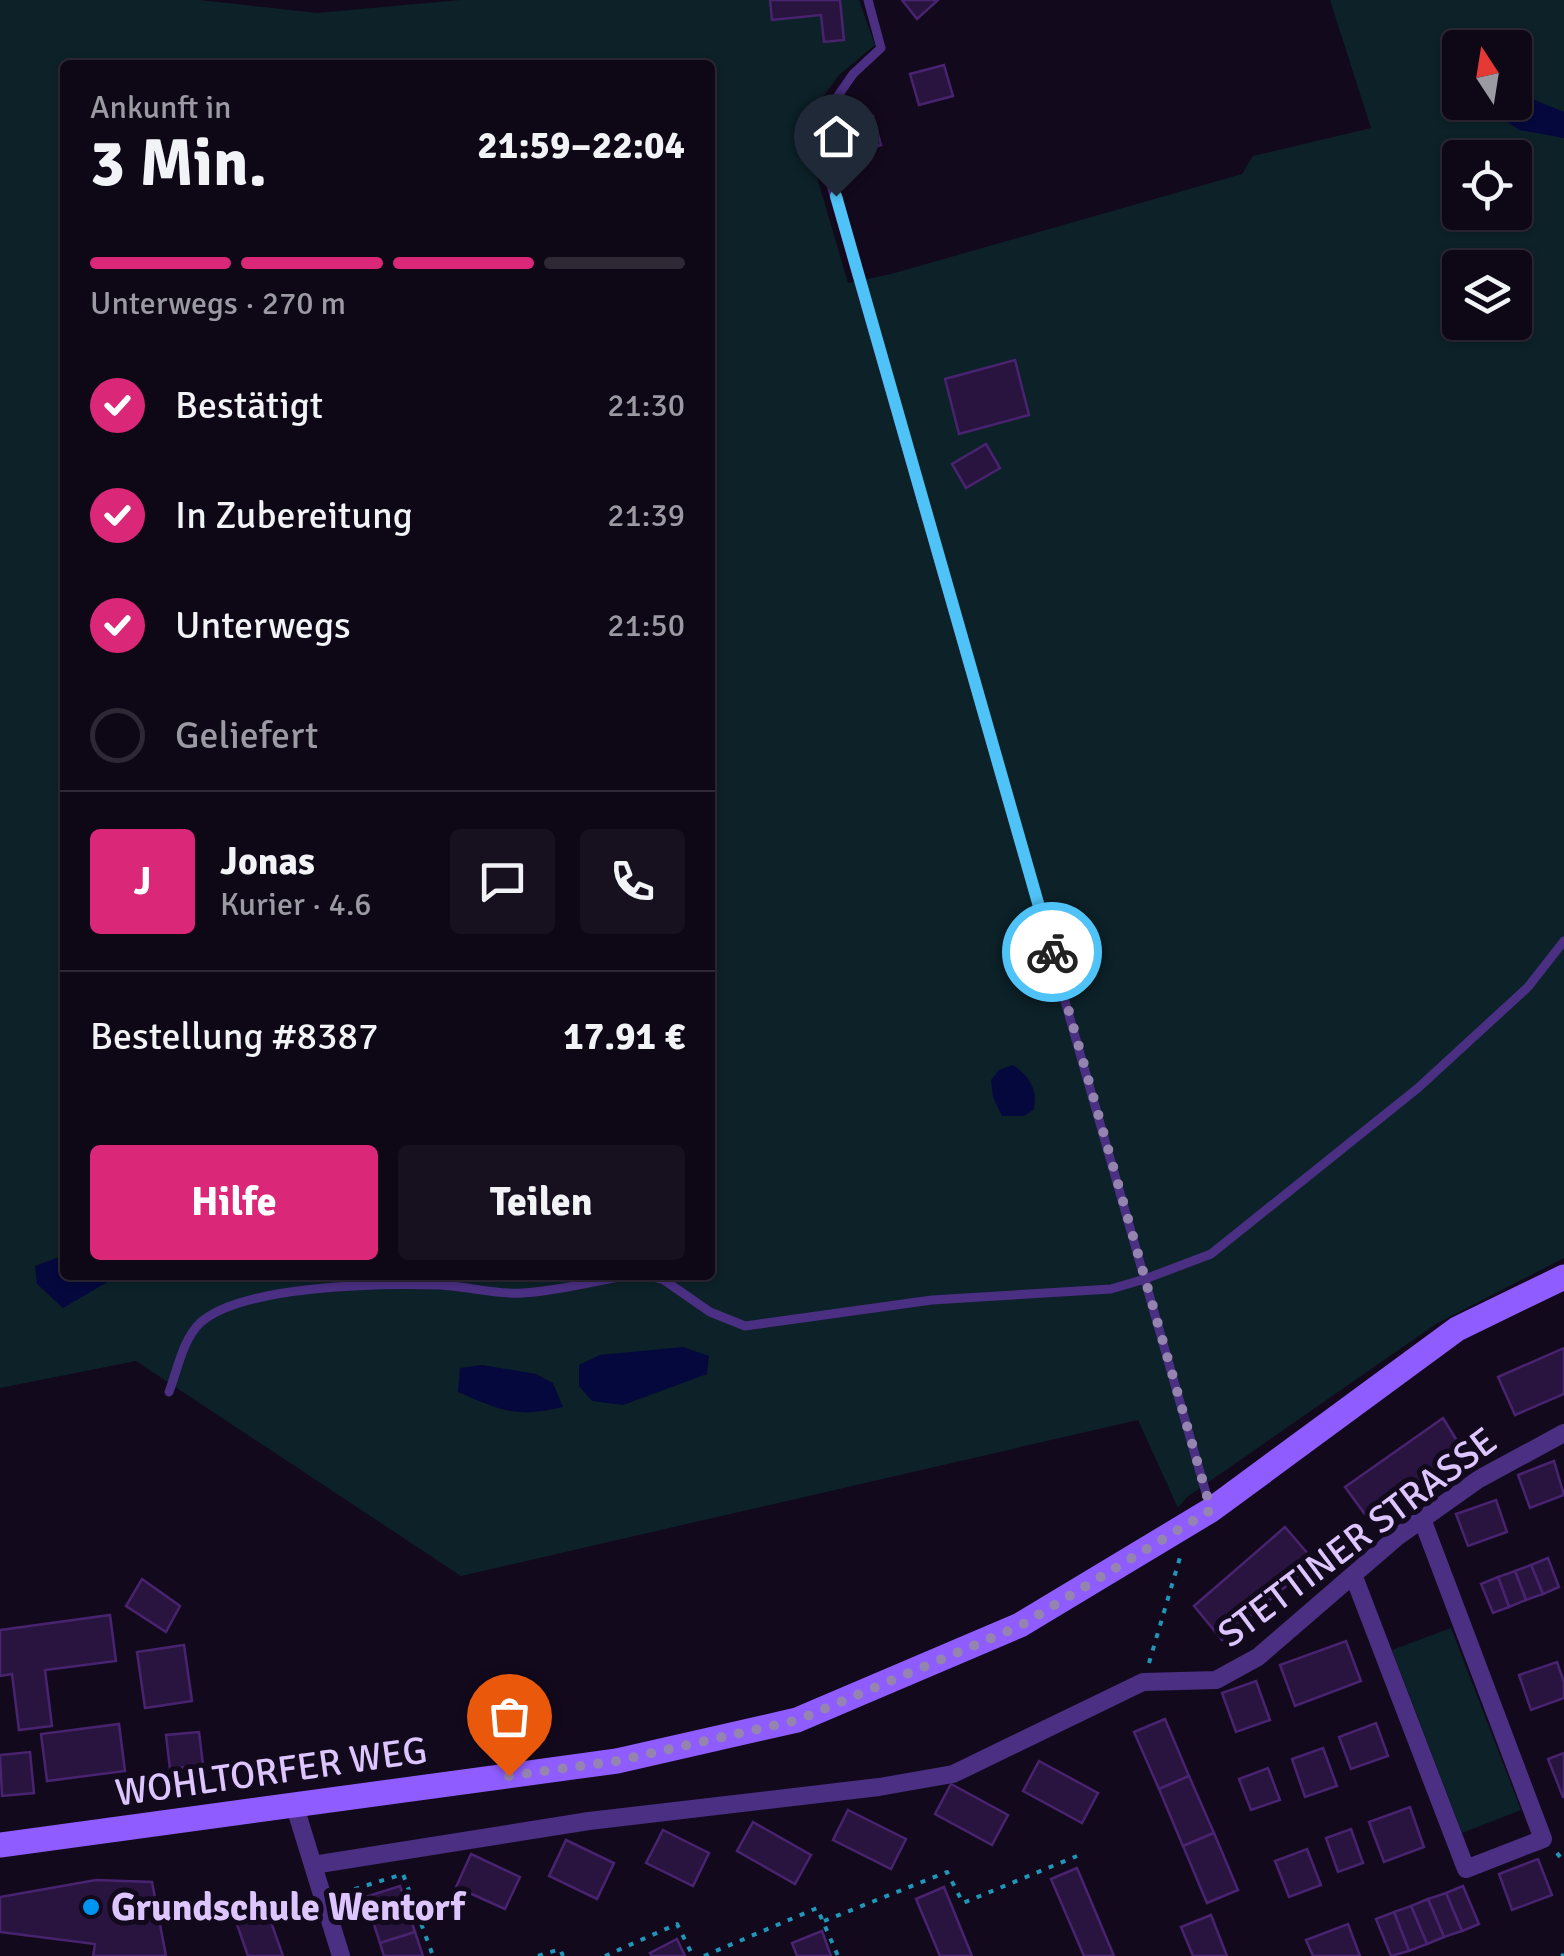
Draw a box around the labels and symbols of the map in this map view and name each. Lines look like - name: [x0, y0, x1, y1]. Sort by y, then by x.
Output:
- north arrow: [1442, 30, 1532, 120]
- pin: [794, 94, 879, 197]
- courier: [1002, 902, 1102, 1002]
- street label: STETTINER STRASSE: [1209, 1417, 1506, 1658]
- pin: [467, 1674, 552, 1777]
- street label: WOHLTORFER WEG: [112, 1726, 430, 1817]
- place label: Grundschule Wentorf: [111, 1884, 467, 1931]
- marker: Grundschule Wentorf: [80, 1896, 102, 1918]

